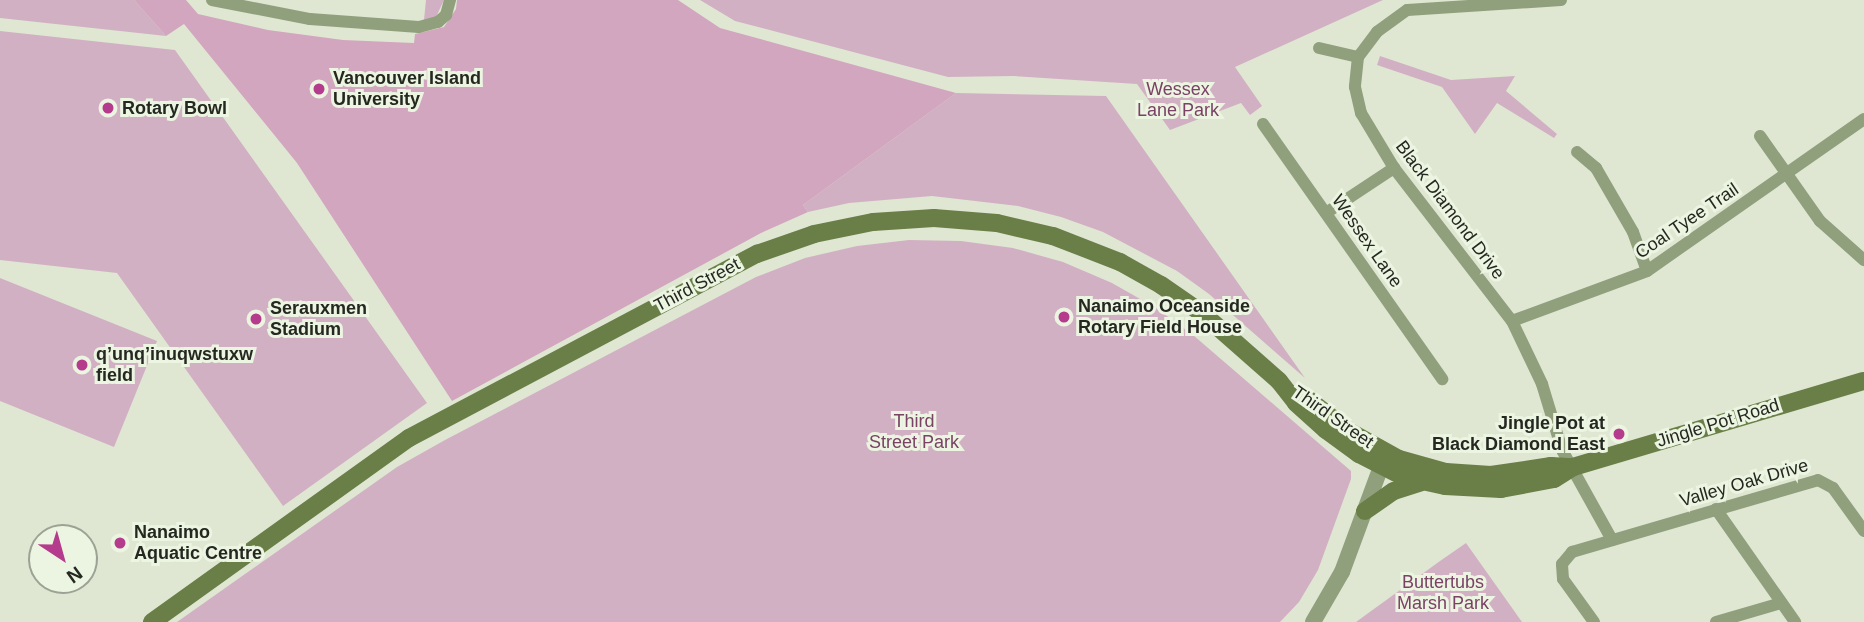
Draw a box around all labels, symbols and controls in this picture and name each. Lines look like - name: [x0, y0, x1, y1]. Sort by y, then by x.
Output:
- place label: Vancouver Island University: [333, 68, 481, 110]
- park label: Wessex Lane Park: [1137, 79, 1219, 122]
- marker: Vancouver Island University: [311, 81, 327, 97]
- place label: Rotary Bowl: [122, 97, 227, 119]
- marker: Rotary Bowl: [100, 100, 116, 116]
- street label: Black Diamond Drive: [1391, 136, 1509, 284]
- street label: Coal Tyee Trail: [1631, 178, 1743, 264]
- street label: Wessex Lane: [1327, 190, 1407, 292]
- street label: Third Street: [650, 253, 744, 317]
- place label: Nanaimo Oceanside Rotary Field House: [1078, 296, 1250, 338]
- place label: Serauxmen Stadium: [270, 298, 367, 340]
- marker: Nanaimo Oceanside Rotary Field House: [1056, 309, 1072, 325]
- marker: Serauxmen Stadium: [248, 311, 264, 327]
- place label: q’unq’inuqwstuxw field: [96, 344, 253, 386]
- marker: q’unq’inuqwstuxw field: [74, 357, 90, 373]
- street label: Third Street: [1288, 381, 1378, 453]
- street label: Jingle Pot Road: [1654, 394, 1782, 452]
- park label: Third Street Park: [869, 411, 959, 453]
- place label: Jingle Pot at Black Diamond East: [1432, 413, 1605, 456]
- marker: Jingle Pot at Black Diamond East: [1611, 426, 1627, 442]
- street label: Valley Oak Drive: [1677, 454, 1811, 512]
- place label: Nanaimo Aquatic Centre: [134, 522, 262, 564]
- north arrow: [28, 524, 98, 594]
- marker: Nanaimo Aquatic Centre: [112, 535, 128, 551]
- text: N: [63, 562, 86, 587]
- park label: Buttertubs Marsh Park: [1397, 572, 1489, 614]

